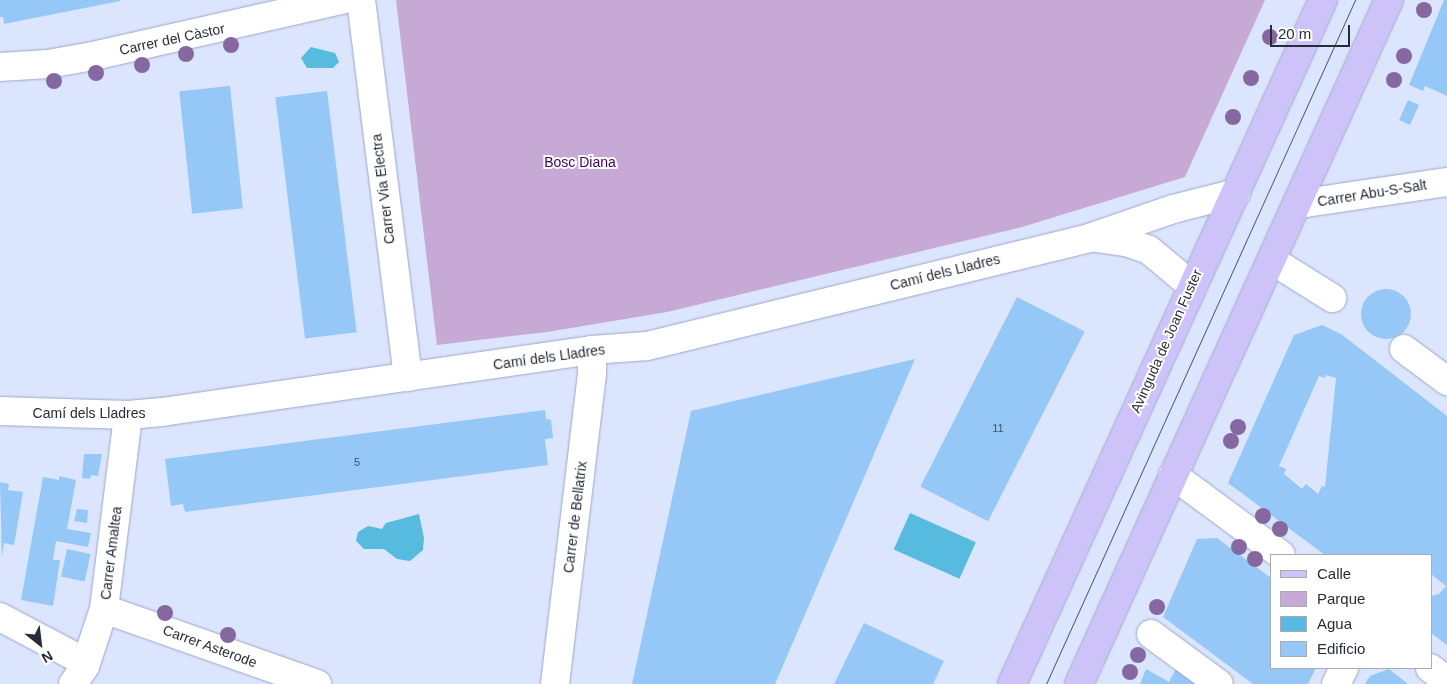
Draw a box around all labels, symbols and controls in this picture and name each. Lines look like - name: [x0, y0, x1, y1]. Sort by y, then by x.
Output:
- scale bar: [1272, 15, 1352, 47]
- street label: Carrer del Càstor: [118, 20, 226, 58]
- text: 20 m: [1278, 25, 1311, 42]
- street label: Carrer Via Electra: [368, 133, 398, 245]
- park label: Bosc Diana: [544, 154, 616, 170]
- street label: Carrer Abu-S-Salt: [1316, 176, 1428, 210]
- street label: Camí dels Lladres: [888, 250, 1002, 294]
- street label: Avinguda de Joan Fuster: [1127, 267, 1205, 415]
- street label: Camí dels Lladres: [492, 341, 606, 373]
- street label: Camí dels Lladres: [33, 405, 145, 421]
- house number: 11: [992, 421, 1004, 435]
- house number: 5: [354, 455, 360, 469]
- street label: Carrer de Bellatrix: [560, 460, 590, 574]
- street label: Carrer Amaltea: [97, 505, 125, 601]
- legend: [1270, 554, 1432, 669]
- text: Calle: [1317, 565, 1351, 582]
- text: Parque: [1317, 590, 1365, 607]
- text: Agua: [1317, 615, 1352, 632]
- north arrow: [15, 619, 65, 669]
- street label: Carrer Asterode: [160, 621, 260, 671]
- text: Edificio: [1317, 640, 1365, 657]
- text: N: [39, 648, 56, 667]

